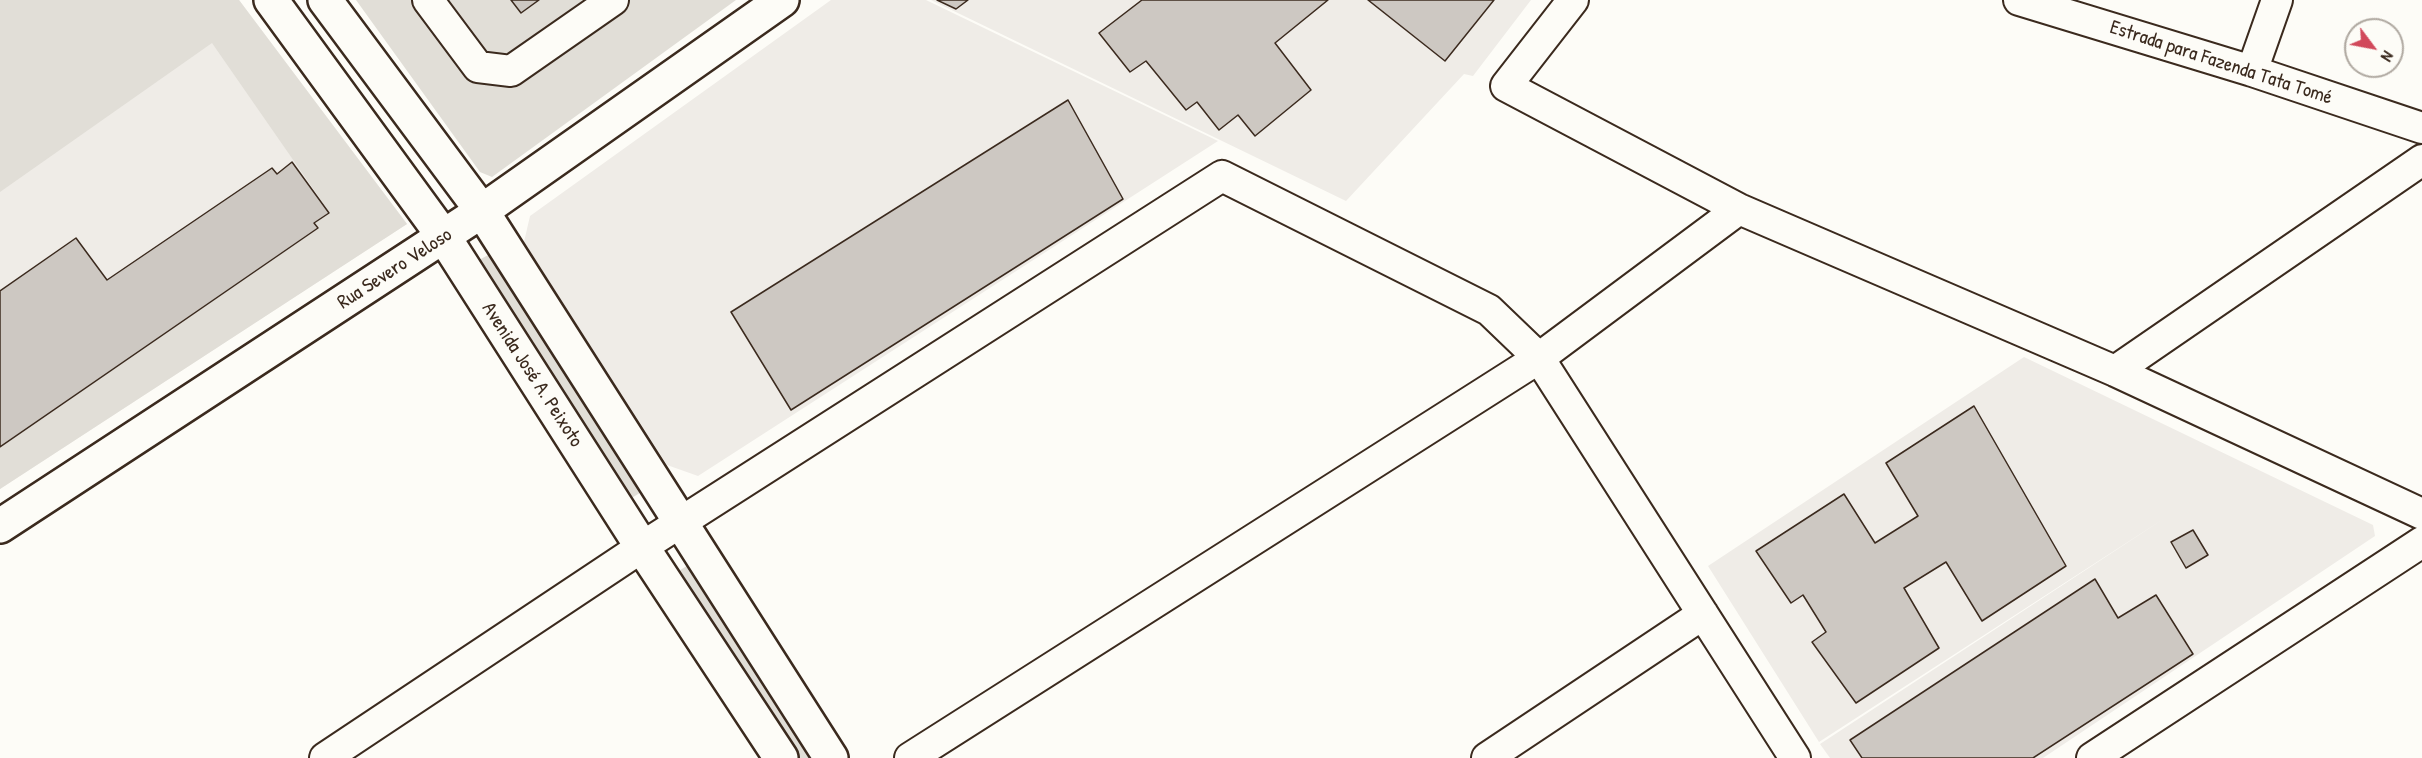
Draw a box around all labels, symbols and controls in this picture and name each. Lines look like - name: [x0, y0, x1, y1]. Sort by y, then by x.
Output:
- street label: Estrada para Fazenda Tata Tomé: [2107, 16, 2335, 110]
- north arrow: [2344, 18, 2404, 78]
- text: N: [2376, 47, 2399, 66]
- street label: Rua Severo Veloso: [333, 223, 457, 315]
- street label: Avenida José A. Peixoto: [476, 298, 588, 452]

